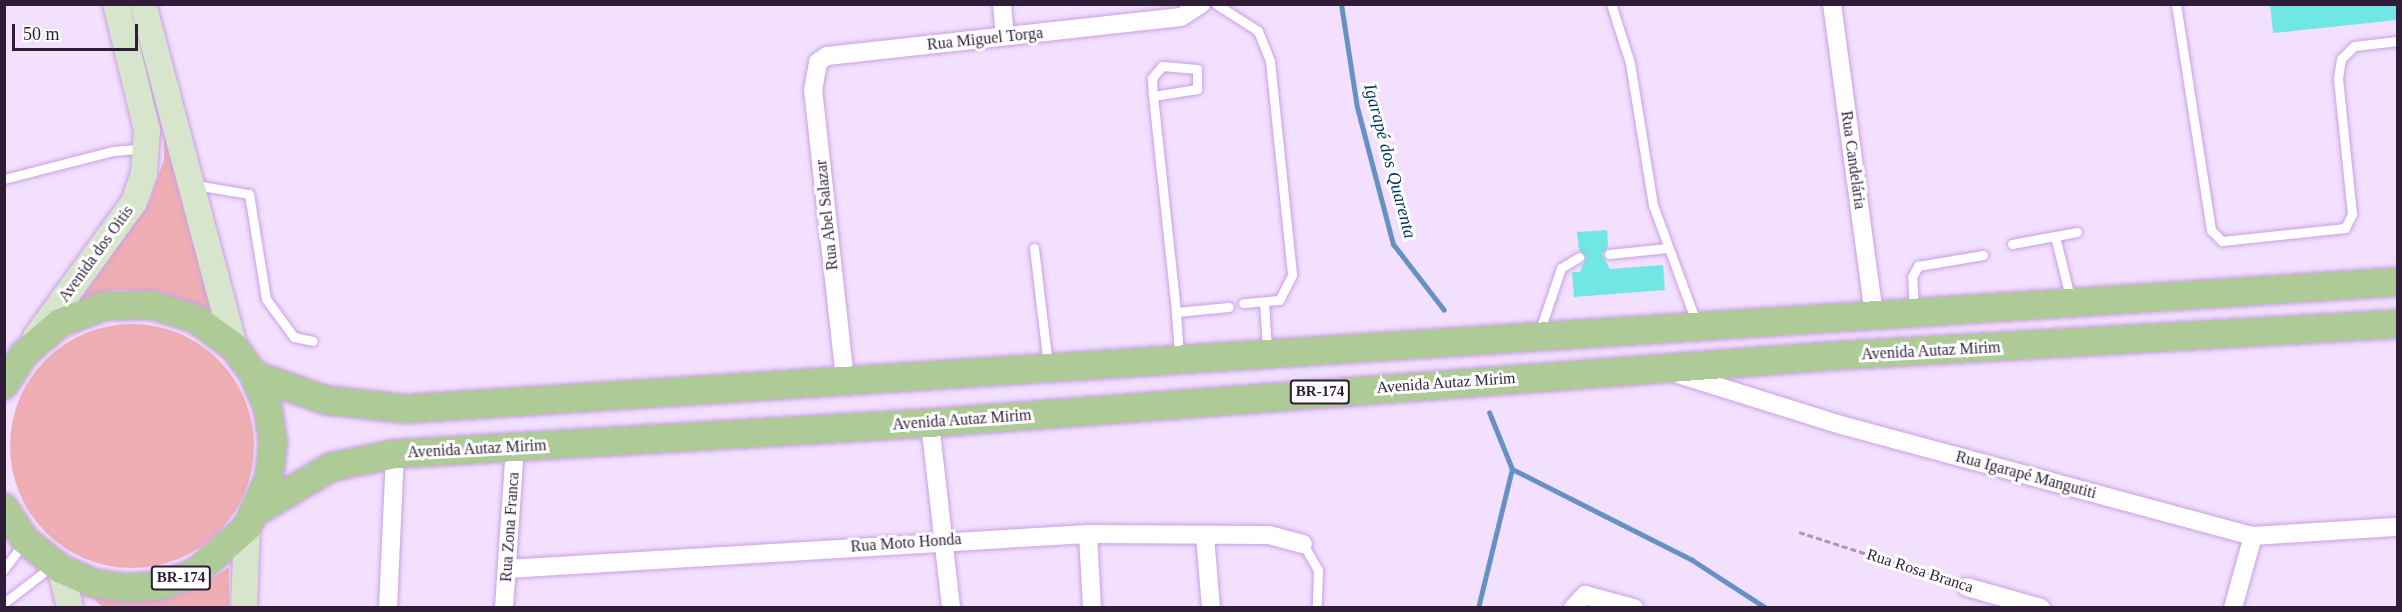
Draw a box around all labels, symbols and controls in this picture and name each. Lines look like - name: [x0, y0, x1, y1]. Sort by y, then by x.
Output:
- scale bar: [15, 12, 141, 50]
- street label: Rua Miguel Torga: [926, 23, 1044, 55]
- text: 50 m: [23, 24, 60, 44]
- water label: Igarapé dos Quarenta: [1359, 81, 1421, 241]
- street label: Rua Candelária: [1837, 110, 1869, 210]
- street label: Rua Abel Salazar: [812, 158, 842, 272]
- street label: Avenida dos Oitis: [55, 202, 137, 306]
- street label: Avenida Autaz Mirim: [1861, 338, 2001, 364]
- street label: Avenida Autaz Mirim: [1375, 369, 1517, 397]
- road number: BR-174: [1288, 380, 1352, 404]
- street label: Avenida Autaz Mirim: [891, 406, 1033, 434]
- street label: Avenida Autaz Mirim: [407, 436, 547, 462]
- street label: Rua Igarapé Mangutiti: [1954, 447, 2098, 503]
- street label: Rua Zona Franca: [497, 471, 523, 583]
- street label: Rua Moto Honda: [850, 530, 962, 556]
- street label: Rua Rosa Branca: [1864, 545, 1976, 597]
- road number: BR-174: [150, 566, 213, 590]

